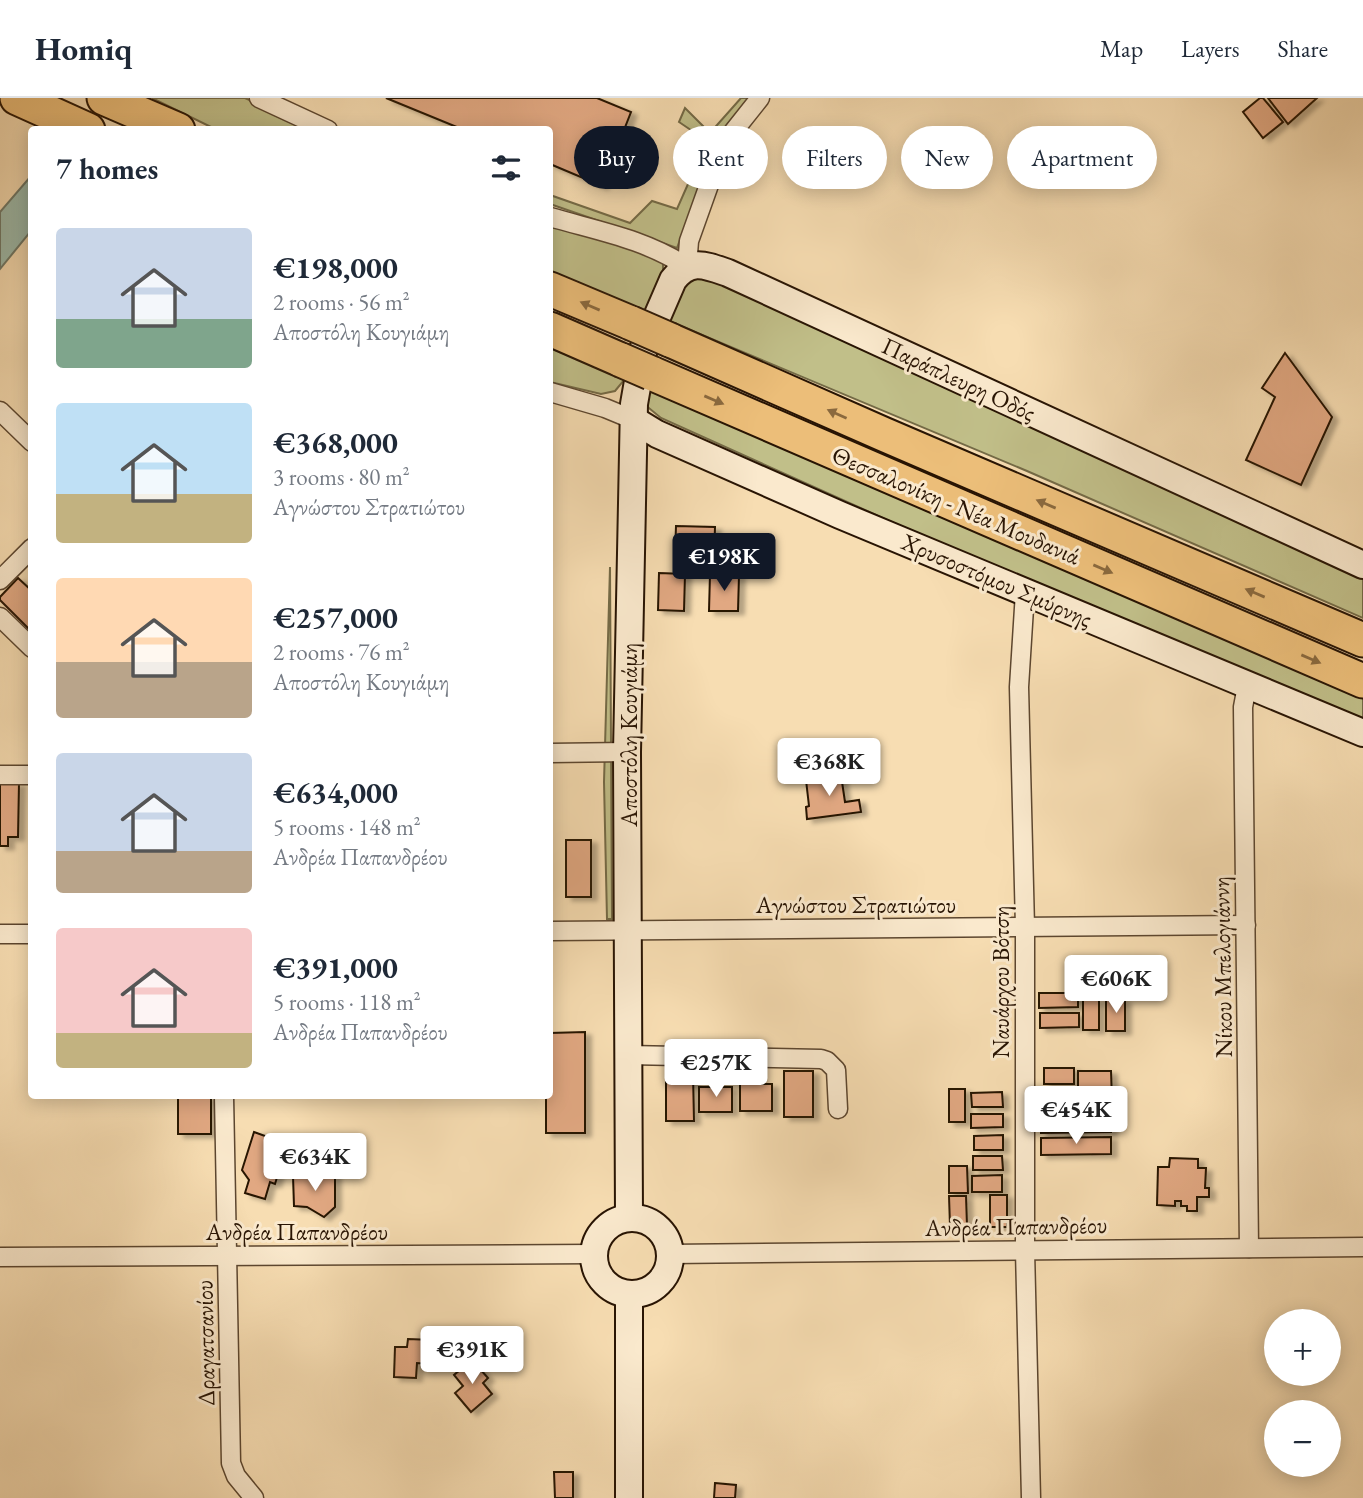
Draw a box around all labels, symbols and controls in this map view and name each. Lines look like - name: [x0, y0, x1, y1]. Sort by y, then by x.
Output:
- text: Homiq: [35, 27, 132, 70]
- text: Map: [1100, 33, 1143, 64]
- text: Layers: [1181, 33, 1240, 64]
- text: Share: [1278, 33, 1328, 64]
- chip: Buy: [574, 126, 659, 189]
- chip: Rent: [673, 126, 768, 189]
- chip: Filters: [782, 126, 887, 189]
- chip: New: [901, 126, 993, 189]
- chip: Apartment: [1007, 126, 1157, 189]
- text: 7 homes: [56, 149, 158, 188]
- icon: filters: [487, 149, 525, 187]
- text: €198,000: [273, 248, 398, 287]
- icon: home: [112, 256, 196, 340]
- text: 2 rooms · 56 m²: [273, 287, 410, 317]
- one-way arrow: [580, 300, 600, 312]
- text: Αποστόλη Κουγιάμη: [273, 317, 449, 347]
- street label: Παράπλευρη Οδός: [877, 330, 1041, 428]
- one-way arrow: [704, 394, 724, 406]
- one-way arrow: [827, 408, 847, 420]
- text: €368,000: [273, 423, 398, 462]
- icon: home: [112, 431, 196, 515]
- street label: Θεσσαλονίκη - Νέα Μουδανιά: [827, 439, 1085, 571]
- text: 3 rooms · 80 m²: [273, 462, 410, 492]
- text: Αγνώστου Στρατιώτου: [273, 492, 465, 522]
- one-way arrow: [1036, 498, 1056, 510]
- street label: Χρυσοστόμου Σμύρνης: [896, 525, 1097, 634]
- pin: €198K: [675, 533, 773, 593]
- text: €198K: [688, 541, 760, 571]
- one-way arrow: [1092, 563, 1113, 574]
- one-way arrow: [1245, 587, 1266, 598]
- text: €257,000: [273, 598, 398, 637]
- icon: home: [112, 606, 196, 690]
- text: 2 rooms · 76 m²: [273, 637, 410, 667]
- street label: Αποστόλη Κουγιάμη: [613, 643, 644, 828]
- one-way arrow: [1301, 654, 1322, 665]
- text: Αποστόλη Κουγιάμη: [273, 667, 449, 697]
- pin: €368K: [780, 738, 878, 798]
- text: €368K: [793, 746, 865, 776]
- text: €634,000: [273, 773, 398, 812]
- icon: home: [112, 781, 196, 865]
- text: 5 rooms · 148 m²: [273, 812, 421, 842]
- text: Ανδρέα Παπανδρέου: [273, 842, 448, 872]
- street label: Νίκου Μπελογιάννη: [1205, 876, 1239, 1058]
- street label: Αγνώστου Στρατιώτου: [755, 889, 956, 920]
- street label: Ναυάρχου Βότση: [985, 906, 1016, 1058]
- text: €391,000: [273, 948, 398, 987]
- icon: home: [112, 956, 196, 1040]
- pin: €606K: [1067, 956, 1165, 1015]
- text: €606K: [1080, 963, 1152, 993]
- text: 5 rooms · 118 m²: [273, 987, 421, 1017]
- text: Ανδρέα Παπανδρέου: [273, 1017, 448, 1047]
- pin: €257K: [667, 1040, 765, 1099]
- text: €257K: [680, 1047, 752, 1077]
- pin: €454K: [1027, 1086, 1125, 1146]
- text: €454K: [1040, 1094, 1112, 1124]
- pin: €634K: [266, 1134, 364, 1193]
- text: €634K: [279, 1141, 351, 1171]
- street label: Ανδρέα Παπανδρέου: [924, 1209, 1107, 1243]
- street label: Ανδρέα Παπανδρέου: [205, 1216, 388, 1247]
- street label: Δραγατσανίου: [188, 1280, 222, 1406]
- map controls: [1264, 1309, 1341, 1477]
- button: +: [1264, 1309, 1341, 1386]
- pin: €391K: [423, 1326, 521, 1386]
- text: €391K: [436, 1334, 508, 1364]
- button: −: [1264, 1400, 1341, 1477]

